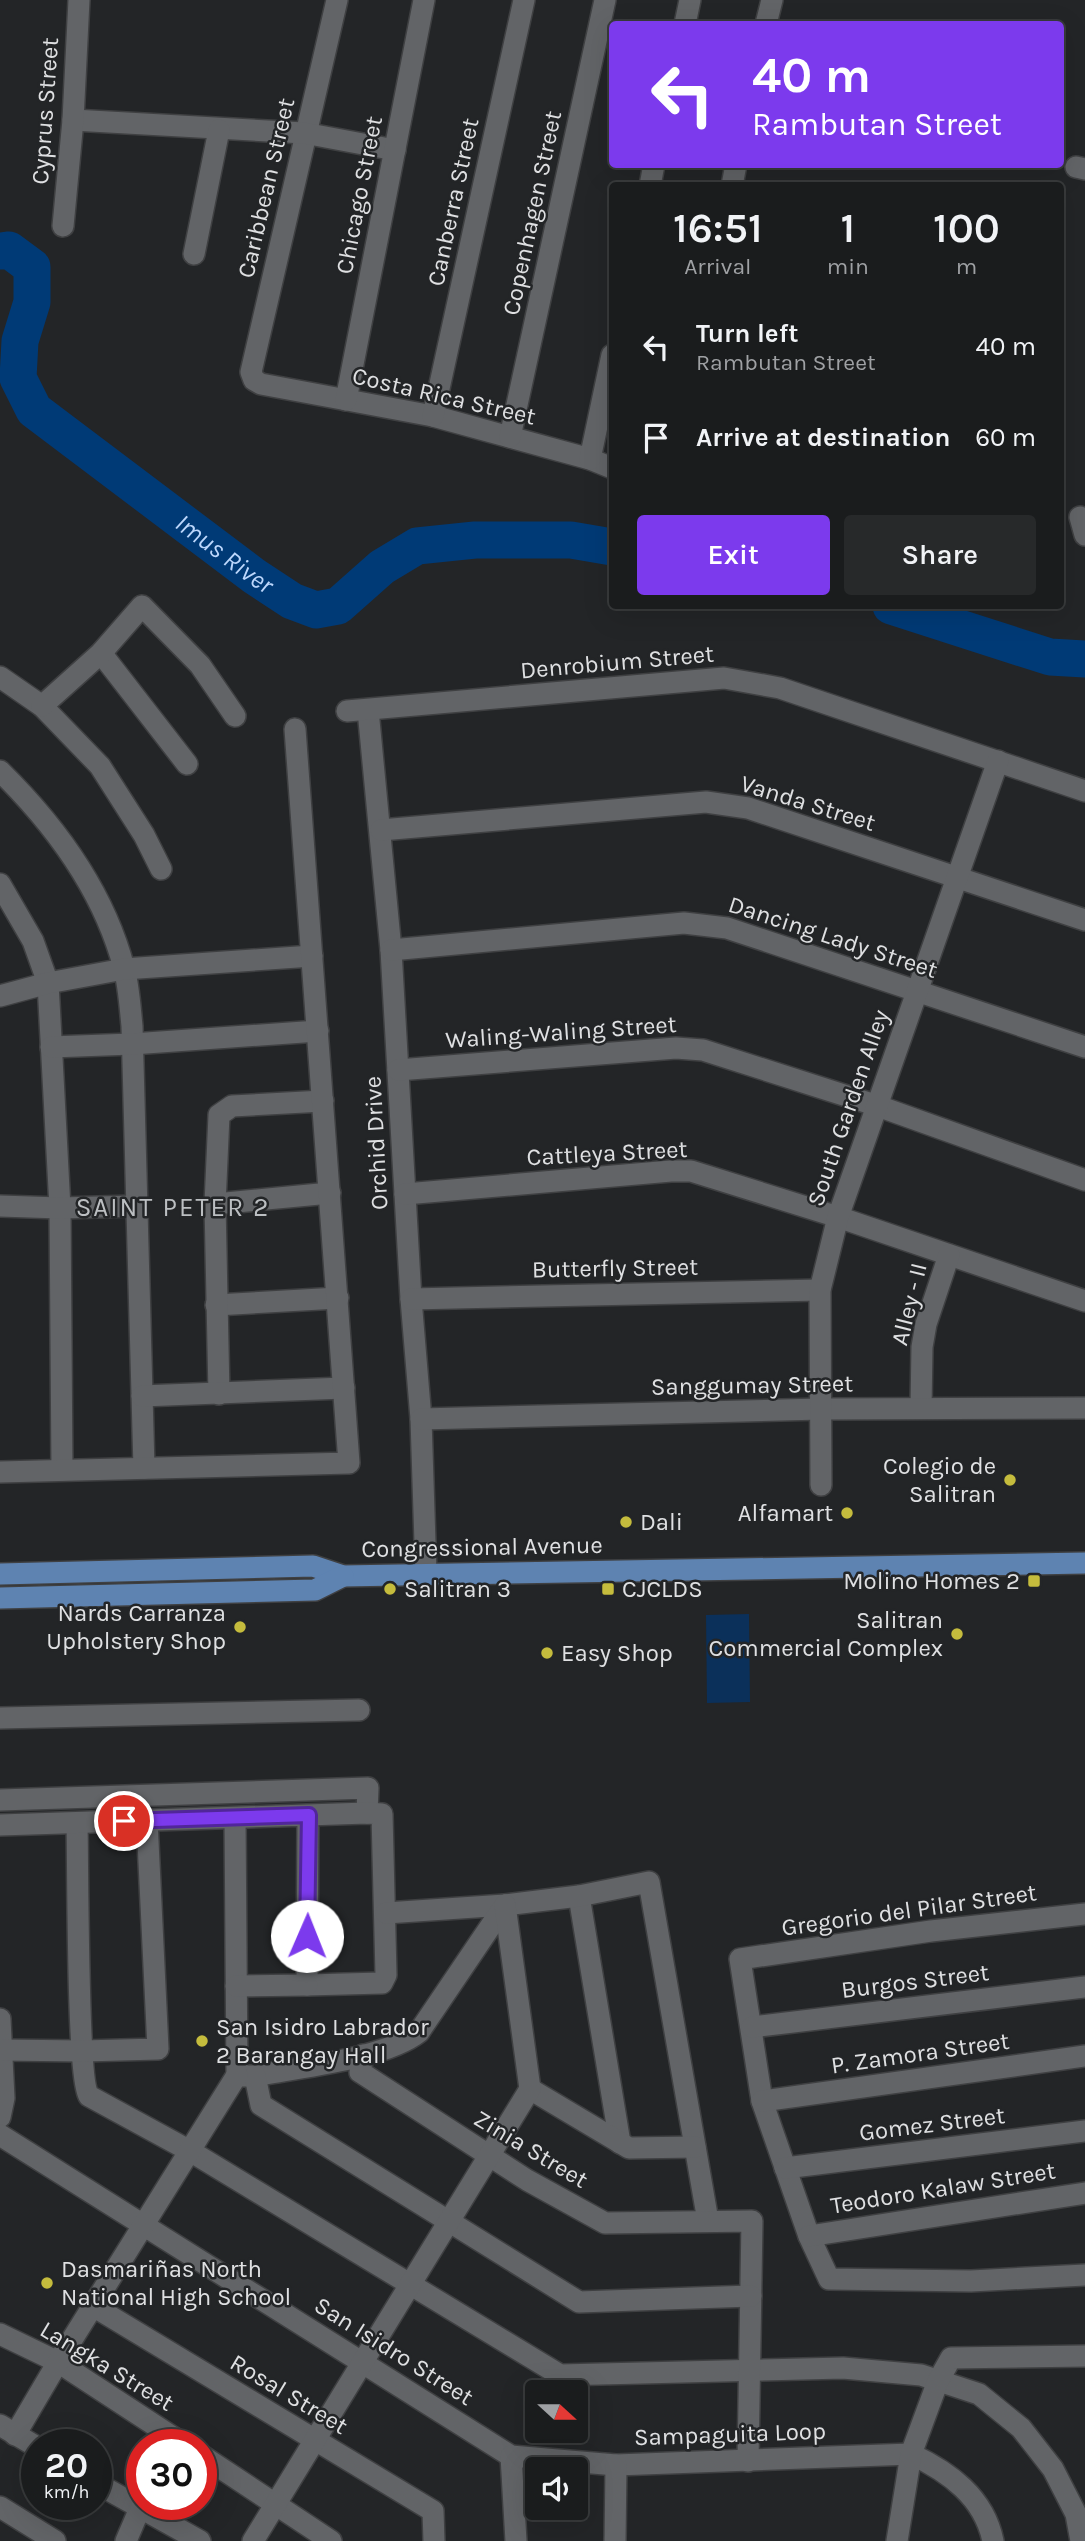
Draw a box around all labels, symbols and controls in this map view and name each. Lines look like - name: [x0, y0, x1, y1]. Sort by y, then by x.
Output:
- street label: Cyprus Street: [26, 37, 64, 185]
- text: 40 m: [752, 47, 871, 104]
- icon: left: [637, 49, 728, 140]
- street label: Caribbean Street: [232, 95, 300, 281]
- text: Rambutan Street: [752, 106, 1002, 143]
- street label: Copenhagen Street: [497, 108, 567, 318]
- street label: Chicago Street: [330, 114, 388, 276]
- street label: Canberra Street: [422, 115, 484, 289]
- text: 16:51: [673, 203, 763, 253]
- text: 1: [840, 203, 855, 253]
- text: 100: [933, 203, 1000, 253]
- text: Arrival: [684, 253, 752, 280]
- text: min: [827, 253, 869, 280]
- text: m: [956, 253, 977, 280]
- text: Turn left: [696, 318, 798, 349]
- icon: left: [637, 328, 675, 366]
- text: 40 m: [976, 331, 1036, 362]
- text: Rambutan Street: [696, 349, 876, 376]
- street label: Costa Rica Street: [350, 361, 538, 431]
- icon: arrive: [637, 419, 675, 457]
- text: Arrive at destination: [696, 422, 950, 453]
- text: 60 m: [975, 422, 1036, 453]
- water label: Imus River: [169, 507, 280, 601]
- button: Exit: [637, 515, 830, 595]
- button: Share: [844, 515, 1036, 595]
- street label: Denrobium Street: [519, 640, 715, 684]
- street label: Vanda Street: [737, 769, 879, 837]
- street label: Dancing Lady Street: [725, 890, 941, 984]
- street label: South Garden Alley: [801, 1006, 895, 1210]
- street label: Waling-Waling Street: [445, 1010, 677, 1054]
- street label: Orchid Drive: [359, 1075, 393, 1211]
- street label: Cattleya Street: [526, 1135, 688, 1171]
- district label: SAINT PETER 2: [76, 1192, 270, 1223]
- street label: Butterfly Street: [532, 1253, 698, 1283]
- street label: Alley - II: [885, 1260, 933, 1348]
- street label: Sanggumay Street: [651, 1369, 853, 1401]
- place label: Colegio de Salitran: [883, 1452, 996, 1508]
- marker: Colegio de Salitran: [1002, 1472, 1018, 1488]
- place label: Alfamart: [738, 1499, 833, 1527]
- marker: Alfamart: [839, 1505, 855, 1521]
- place label: Dali: [640, 1508, 683, 1536]
- marker: Dali: [618, 1514, 634, 1530]
- street label: Congressional Avenue: [361, 1531, 603, 1563]
- place label: Molino Homes 2: [843, 1567, 1020, 1595]
- marker: Molino Homes 2: [1026, 1573, 1042, 1589]
- place label: Salitran 3: [404, 1575, 511, 1603]
- place label: CJCLDS: [622, 1575, 703, 1603]
- marker: Salitran 3: [382, 1581, 398, 1597]
- marker: CJCLDS: [600, 1581, 616, 1597]
- place label: Nards Carranza Upholstery Shop: [46, 1599, 226, 1655]
- place label: Salitran Commercial Complex: [708, 1606, 943, 1662]
- marker: Nards Carranza Upholstery Shop: [232, 1619, 248, 1635]
- marker: Salitran Commercial Complex: [949, 1626, 965, 1642]
- place label: Easy Shop: [561, 1639, 673, 1667]
- marker: Easy Shop: [539, 1645, 555, 1661]
- pin: [94, 1791, 154, 1851]
- icon: arrive: [105, 1802, 143, 1840]
- street label: Gregorio del Pilar Street: [780, 1878, 1038, 1942]
- position arrow: [270, 1899, 344, 1973]
- street label: Burgos Street: [840, 1958, 990, 2004]
- place label: San Isidro Labrador 2 Barangay Hall: [216, 2013, 429, 2069]
- street label: P. Zamora Street: [829, 2027, 1011, 2079]
- marker: San Isidro Labrador 2 Barangay Hall: [194, 2033, 210, 2049]
- street label: Gomez Street: [858, 2101, 1006, 2147]
- street label: Zinia Street: [469, 2104, 593, 2194]
- street label: Teodoro Kalaw Street: [829, 2156, 1057, 2220]
- place label: Dasmariñas North National High School: [61, 2255, 291, 2311]
- marker: Dasmariñas North National High School: [39, 2275, 55, 2291]
- street label: San Isidro Street: [309, 2291, 479, 2411]
- street label: Langka Street: [35, 2315, 179, 2417]
- street label: Rosal Street: [225, 2348, 353, 2440]
- north arrow: [525, 2380, 588, 2443]
- map controls: [525, 2380, 588, 2520]
- street label: Sampaguita Loop: [634, 2417, 826, 2451]
- speed limit sign: 30: [126, 2429, 217, 2520]
- text: 20: [45, 2445, 88, 2486]
- button: sound: [525, 2457, 588, 2520]
- text: km/h: [44, 2481, 89, 2503]

